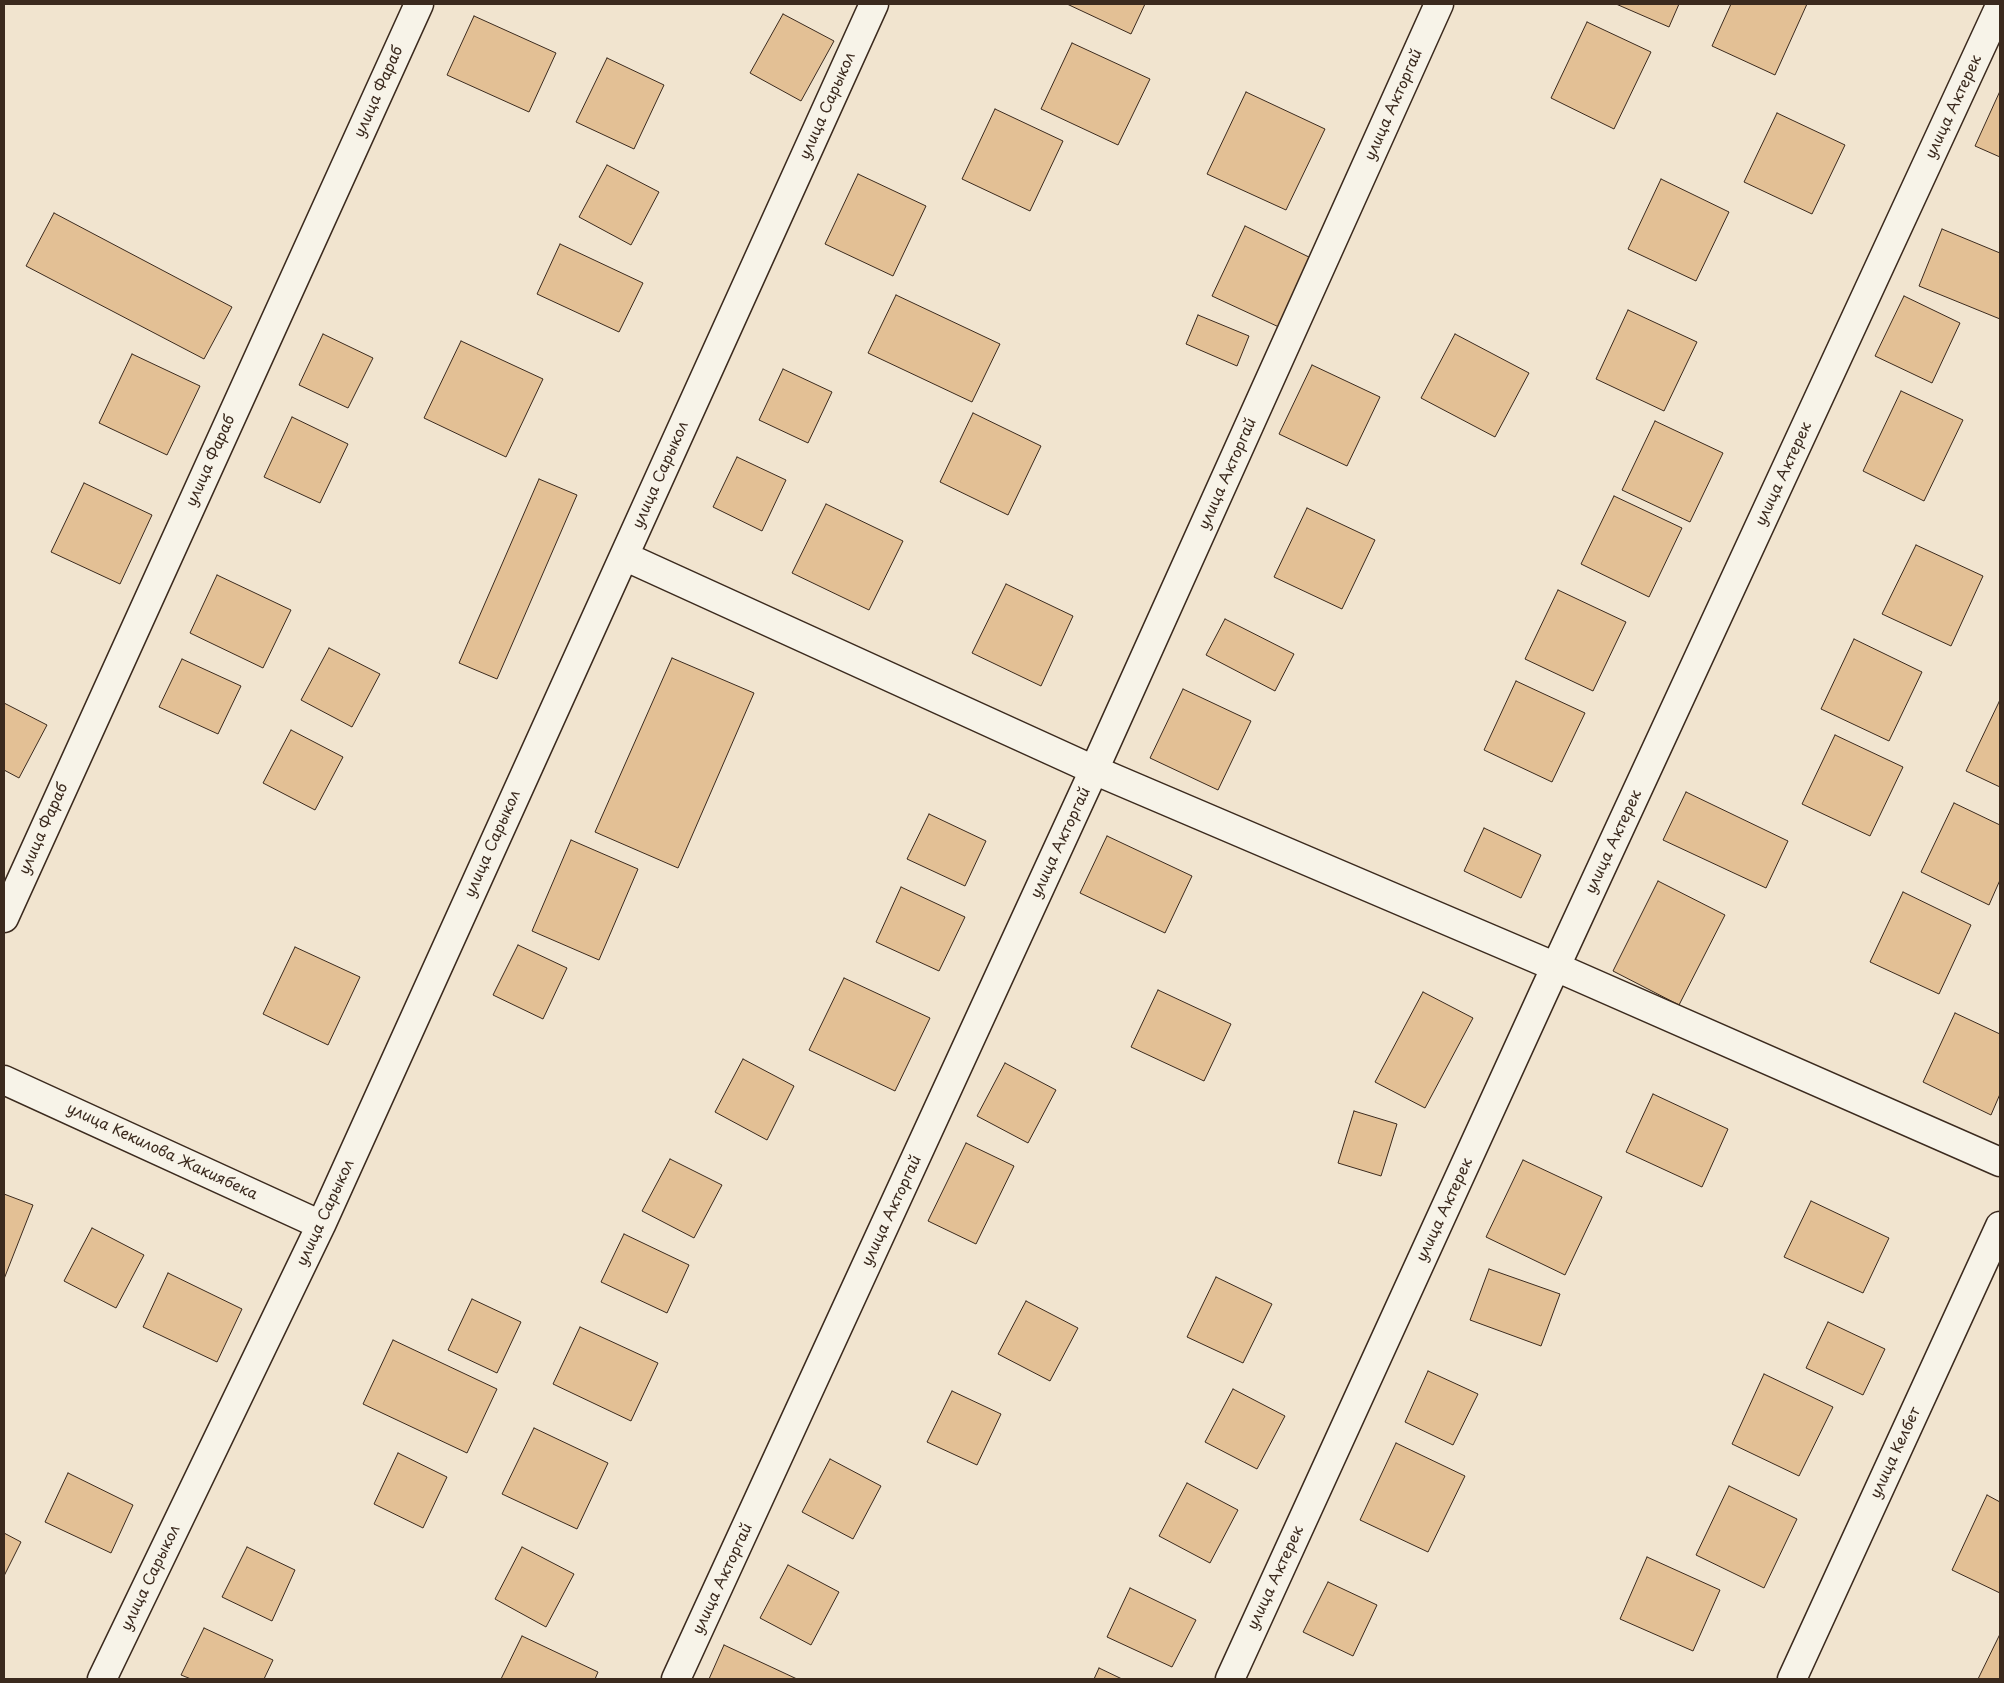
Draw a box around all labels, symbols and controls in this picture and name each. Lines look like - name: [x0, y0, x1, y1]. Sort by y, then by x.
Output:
- street label: улица Фараб: [351, 44, 407, 140]
- street label: улица Акторгай: [1361, 46, 1427, 164]
- street label: улица Сарыкол: [796, 50, 860, 162]
- street label: улица Актерек: [1922, 52, 1986, 162]
- street label: улица Фараб: [183, 413, 239, 509]
- street label: улица Акторгай: [1195, 415, 1261, 533]
- street label: улица Сарыкол: [629, 419, 693, 531]
- street label: улица Актерек: [1752, 419, 1816, 529]
- street label: улица Фараб: [16, 781, 72, 877]
- street label: улица Акторгай: [1027, 785, 1095, 901]
- street label: улица Актерек: [1582, 787, 1646, 897]
- street label: улица Сарыкол: [461, 788, 525, 900]
- street label: улица Кекилова Жакиябека: [64, 1100, 260, 1204]
- street label: улица Акторгай: [858, 1153, 926, 1269]
- street label: улица Актерек: [1413, 1155, 1477, 1265]
- street label: улица Сарыкол: [293, 1157, 359, 1269]
- street label: улица Келбет: [1867, 1405, 1925, 1501]
- street label: улица Акторгай: [689, 1521, 757, 1637]
- street label: улица Сарыкол: [118, 1522, 184, 1634]
- street label: улица Актерек: [1244, 1523, 1308, 1633]

